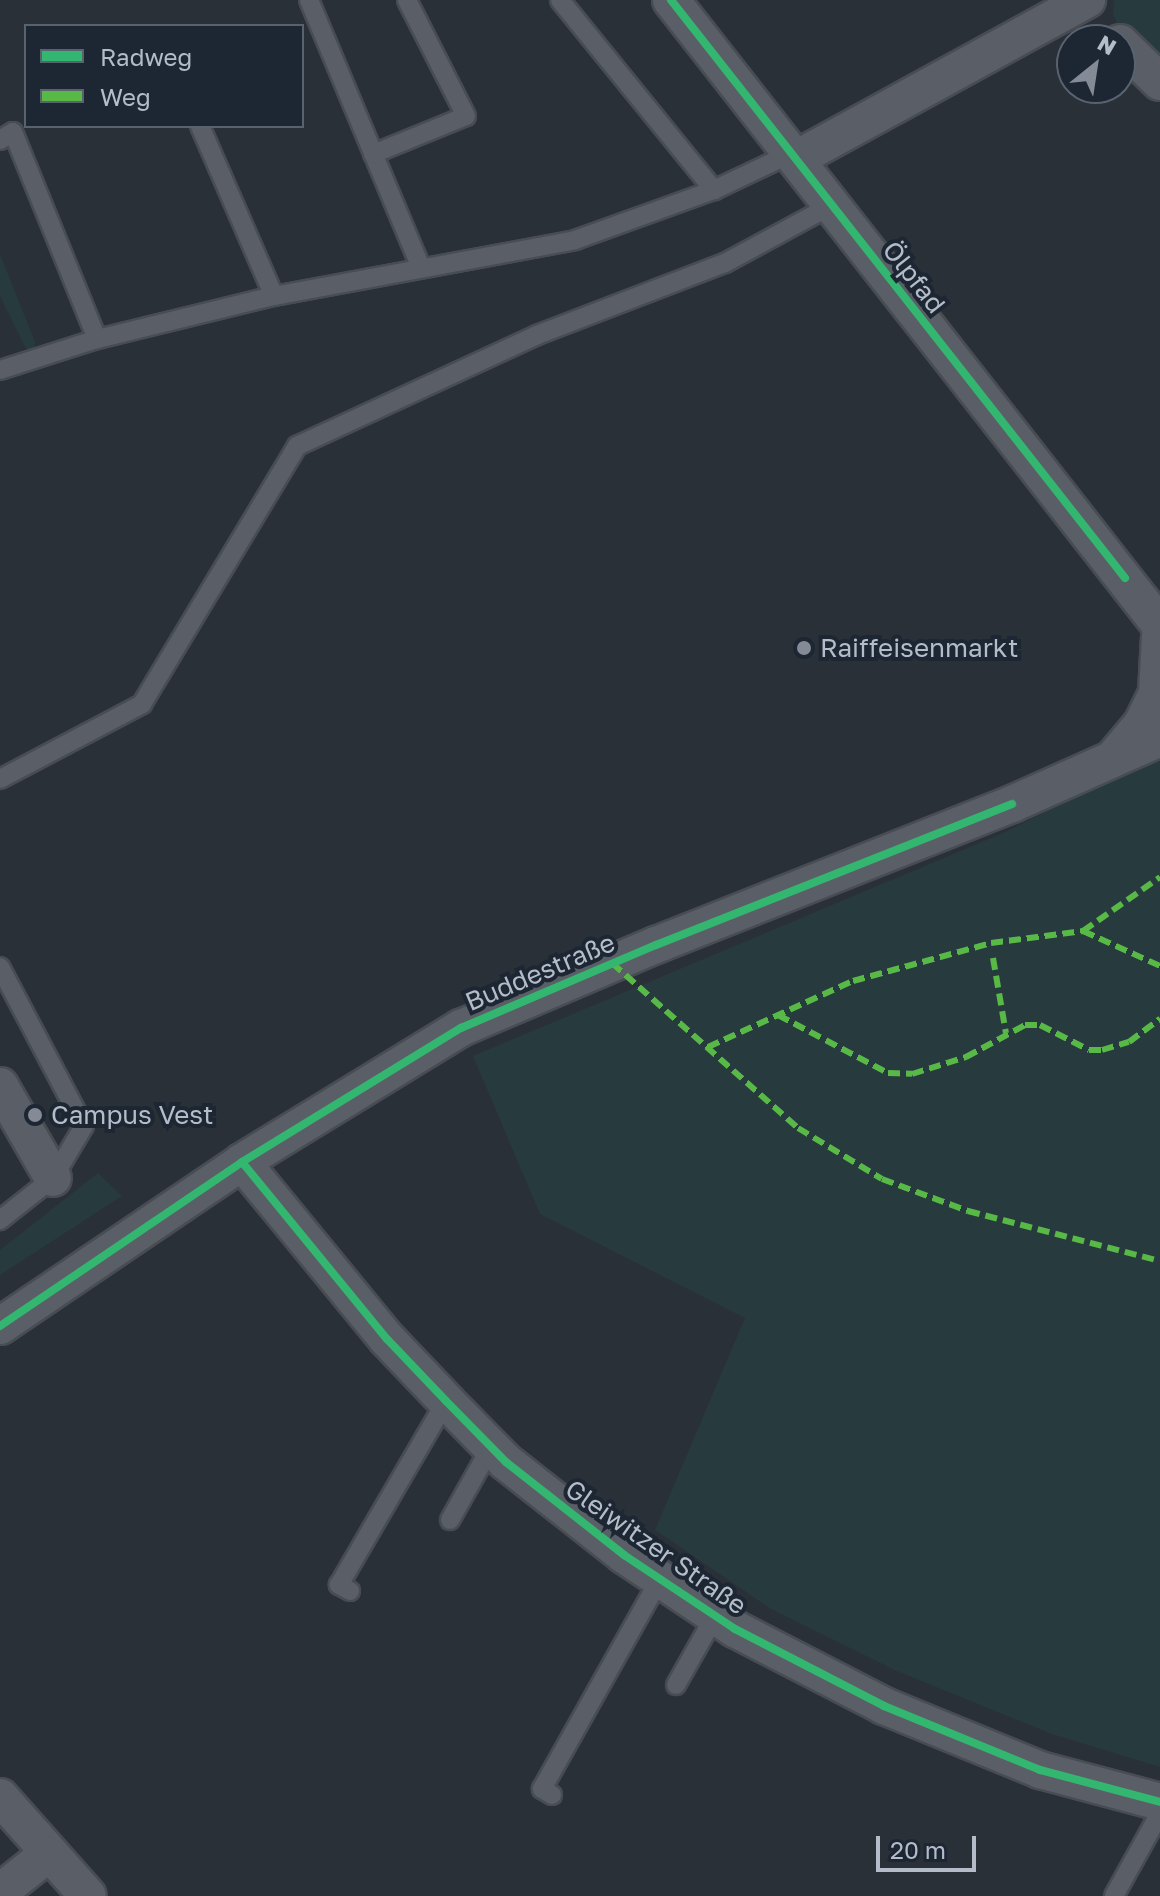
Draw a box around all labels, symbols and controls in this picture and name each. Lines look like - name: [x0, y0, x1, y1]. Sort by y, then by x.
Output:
- legend: [24, 24, 304, 128]
- north arrow: [1056, 24, 1136, 104]
- text: N: [1093, 29, 1121, 60]
- text: Radweg: [100, 42, 192, 71]
- text: Weg: [100, 82, 151, 111]
- street label: Ölpfad: [876, 235, 952, 319]
- place label: Raiffeisenmarkt: [820, 632, 1018, 664]
- marker: Raiffeisenmarkt: [795, 639, 813, 657]
- street label: Buddestraße: [461, 927, 619, 1017]
- place label: Campus Vest: [51, 1099, 213, 1131]
- marker: Campus Vest: [26, 1106, 44, 1124]
- street label: Gleiwitzer Straße: [560, 1473, 752, 1621]
- scale bar: [880, 1820, 980, 1870]
- text: 20 m: [890, 1835, 946, 1864]

